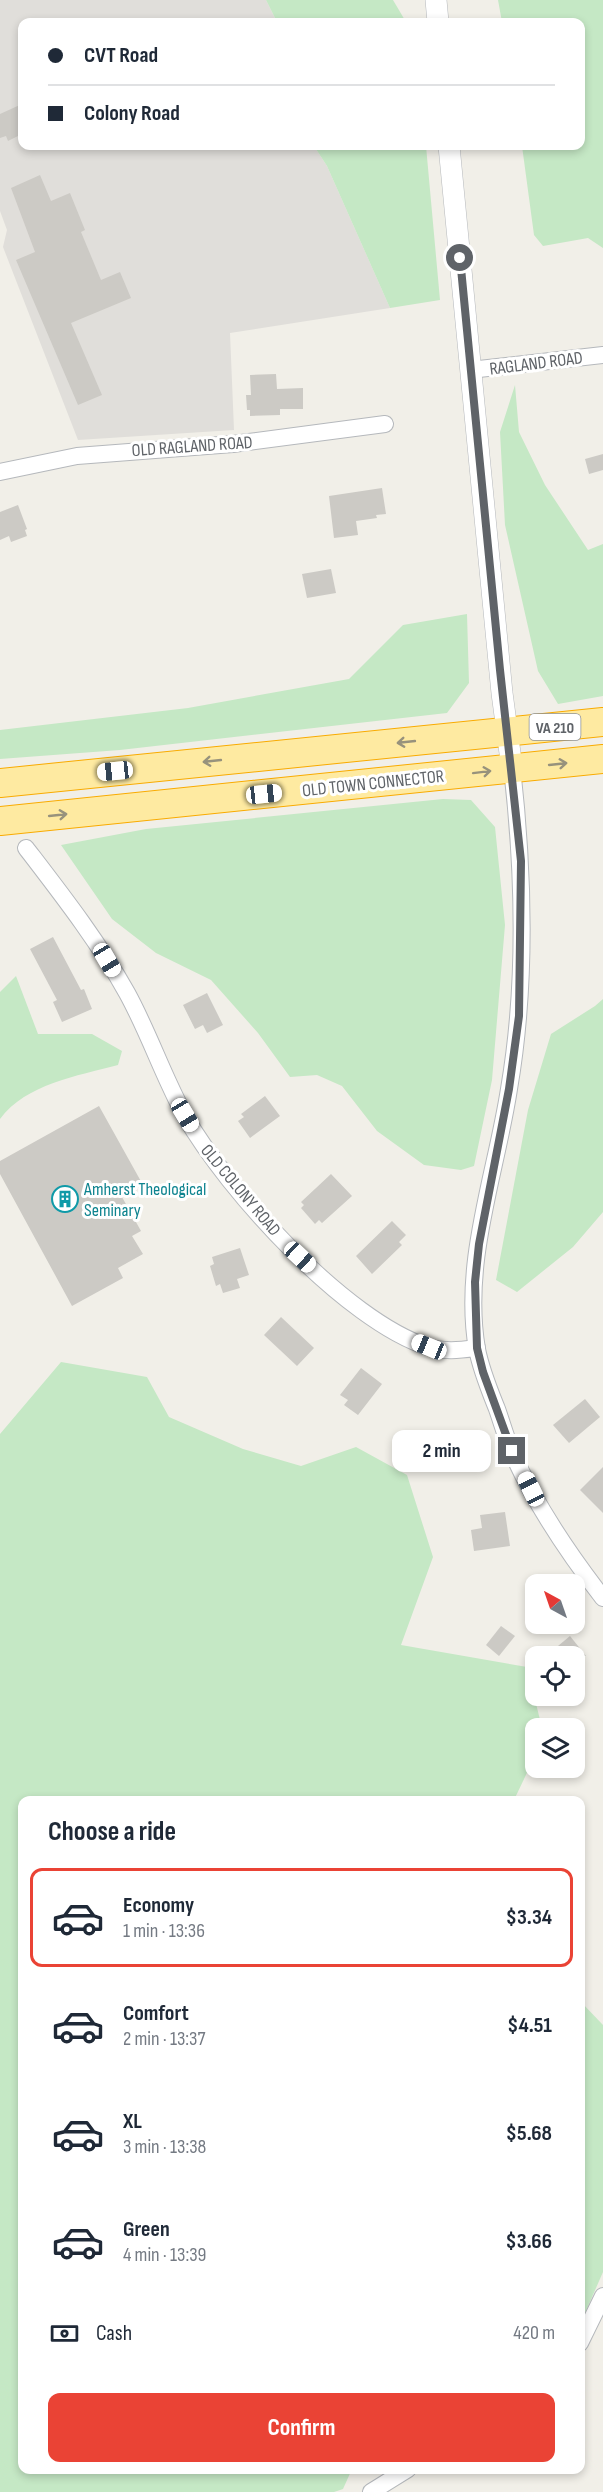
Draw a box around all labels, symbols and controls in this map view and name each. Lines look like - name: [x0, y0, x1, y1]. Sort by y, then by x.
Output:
- text: CVT Road: [84, 42, 158, 69]
- text: Colony Road: [84, 100, 180, 127]
- route start: [446, 244, 473, 271]
- street label: RAGLAND ROAD: [488, 347, 584, 380]
- street label: OLD RAGLAND ROAD: [131, 432, 253, 461]
- road number: VA 210: [530, 714, 580, 740]
- one-way arrow: [397, 737, 417, 748]
- one-way arrow: [203, 756, 223, 767]
- one-way arrow: [547, 758, 567, 769]
- car: [96, 760, 134, 782]
- street label: OLD TOWN CONNECTOR: [301, 766, 445, 801]
- one-way arrow: [472, 766, 491, 777]
- car: [245, 783, 283, 805]
- one-way arrow: [48, 809, 68, 820]
- car: [90, 940, 124, 980]
- car: [168, 1095, 202, 1135]
- street label: OLD COLONY ROAD: [196, 1140, 285, 1240]
- place label: Amherst Theological Seminary: [83, 1179, 206, 1221]
- building icon: Amherst Theological Seminary: [50, 1184, 80, 1214]
- car: [281, 1238, 319, 1276]
- car: [409, 1332, 449, 1362]
- callout: 2 min: [392, 1430, 491, 1472]
- route end: [498, 1437, 525, 1464]
- text: 2 min: [422, 1439, 461, 1463]
- car: [515, 1469, 547, 1509]
- north arrow: [525, 1574, 585, 1634]
- map controls: [525, 1574, 585, 1778]
- button: locate: [525, 1646, 585, 1706]
- button: layers: [525, 1718, 585, 1778]
- text: Choose a ride: [48, 1816, 176, 1848]
- icon: car: [51, 1891, 105, 1945]
- text: Economy: [123, 1892, 194, 1919]
- text: $3.34: [506, 1904, 552, 1931]
- text: 1 min · 13:36: [123, 1919, 205, 1943]
- icon: car: [51, 1999, 105, 2053]
- text: Comfort: [123, 2000, 189, 2027]
- text: $4.51: [507, 2012, 552, 2039]
- text: 2 min · 13:37: [123, 2027, 205, 2051]
- icon: car: [51, 2107, 105, 2161]
- text: XL: [123, 2108, 142, 2135]
- text: $5.68: [506, 2120, 552, 2147]
- text: 3 min · 13:38: [123, 2135, 206, 2159]
- icon: car: [51, 2215, 105, 2269]
- text: Green: [123, 2216, 170, 2243]
- text: $3.66: [506, 2228, 552, 2255]
- text: 4 min · 13:39: [123, 2243, 206, 2267]
- icon: cash: [48, 2317, 81, 2350]
- text: Cash: [96, 2320, 132, 2347]
- text: 420 m: [513, 2321, 555, 2345]
- button: Confirm: [48, 2393, 555, 2462]

